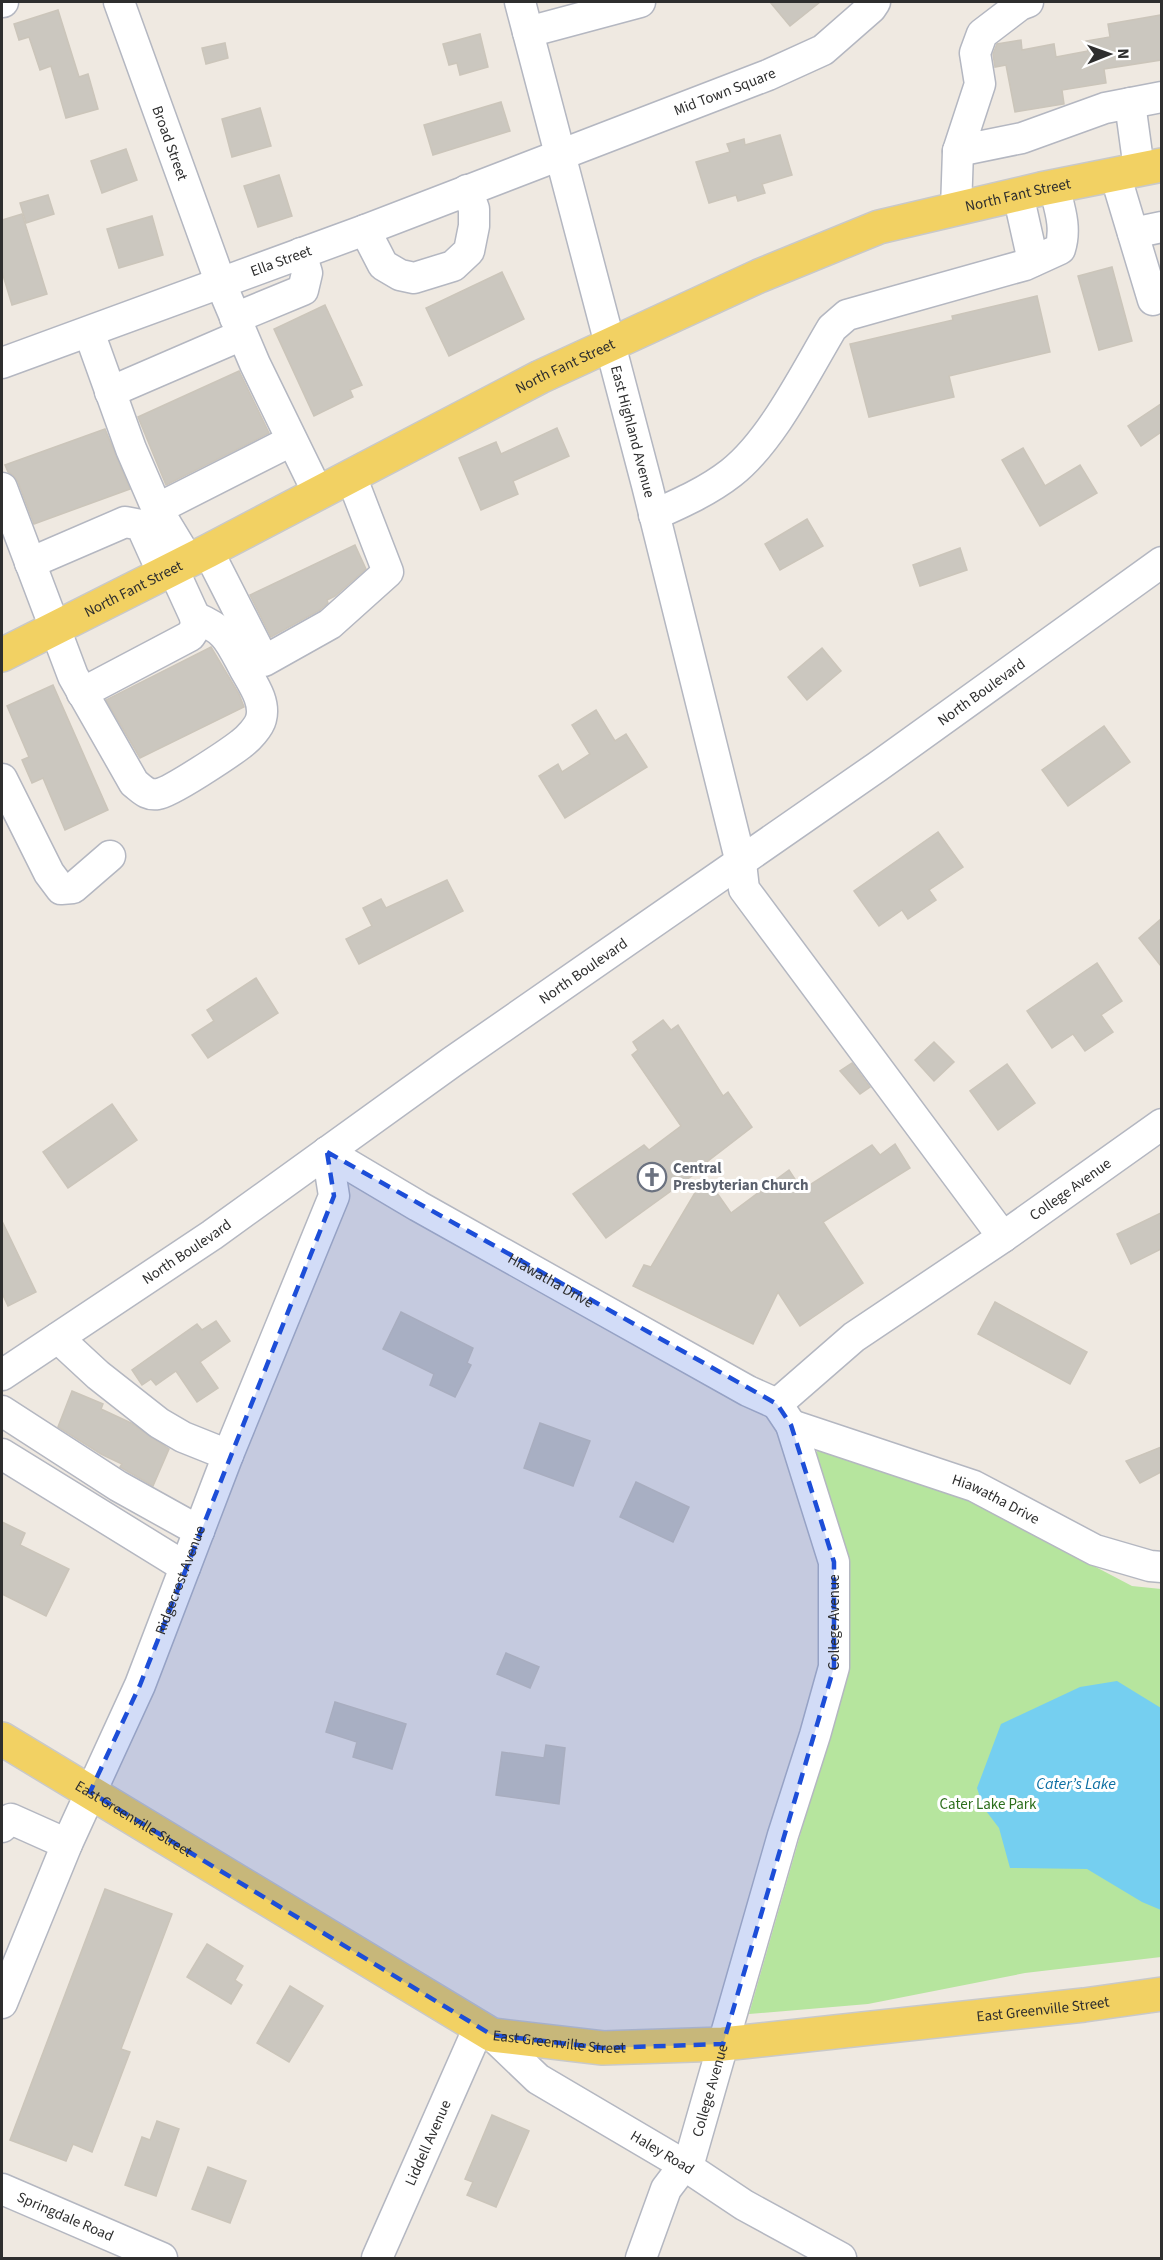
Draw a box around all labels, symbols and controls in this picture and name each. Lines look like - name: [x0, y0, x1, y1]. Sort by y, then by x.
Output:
- north arrow: [1079, 24, 1139, 84]
- text: N: [1112, 48, 1134, 59]
- street label: Mid Town Square: [671, 62, 779, 121]
- street label: Broad Street: [147, 103, 193, 183]
- street label: North Fant Street: [963, 173, 1073, 217]
- street label: Ella Street: [247, 240, 314, 282]
- street label: North Fant Street: [512, 333, 618, 399]
- street label: East Highland Avenue: [605, 363, 660, 500]
- street label: North Fant Street: [80, 555, 186, 622]
- street label: North Boulevard: [933, 653, 1029, 731]
- street label: North Boulevard: [535, 933, 632, 1009]
- street label: College Avenue: [1025, 1153, 1115, 1226]
- place label: Central Presbyterian Church: [673, 1158, 809, 1196]
- church icon: Central Presbyterian Church: [636, 1161, 668, 1193]
- street label: North Boulevard: [138, 1214, 235, 1289]
- street label: Hiawatha Drive: [504, 1248, 598, 1313]
- street label: Hiawatha Drive: [949, 1469, 1043, 1529]
- street label: Ridgecrest Avenue: [150, 1523, 210, 1638]
- street label: College Avenue: [824, 1574, 845, 1670]
- water label: Cater’s Lake: [1036, 1773, 1116, 1795]
- street label: East Greenville Street: [71, 1775, 196, 1862]
- park label: Cater Lake Park: [940, 1794, 1037, 1815]
- street label: East Greenville Street: [975, 1991, 1111, 2027]
- street label: East Greenville Street: [492, 2025, 626, 2059]
- street label: College Avenue: [687, 2041, 733, 2139]
- street label: Liddell Avenue: [400, 2096, 456, 2189]
- street label: Haley Road: [626, 2125, 698, 2179]
- street label: Springdale Road: [14, 2186, 117, 2246]

